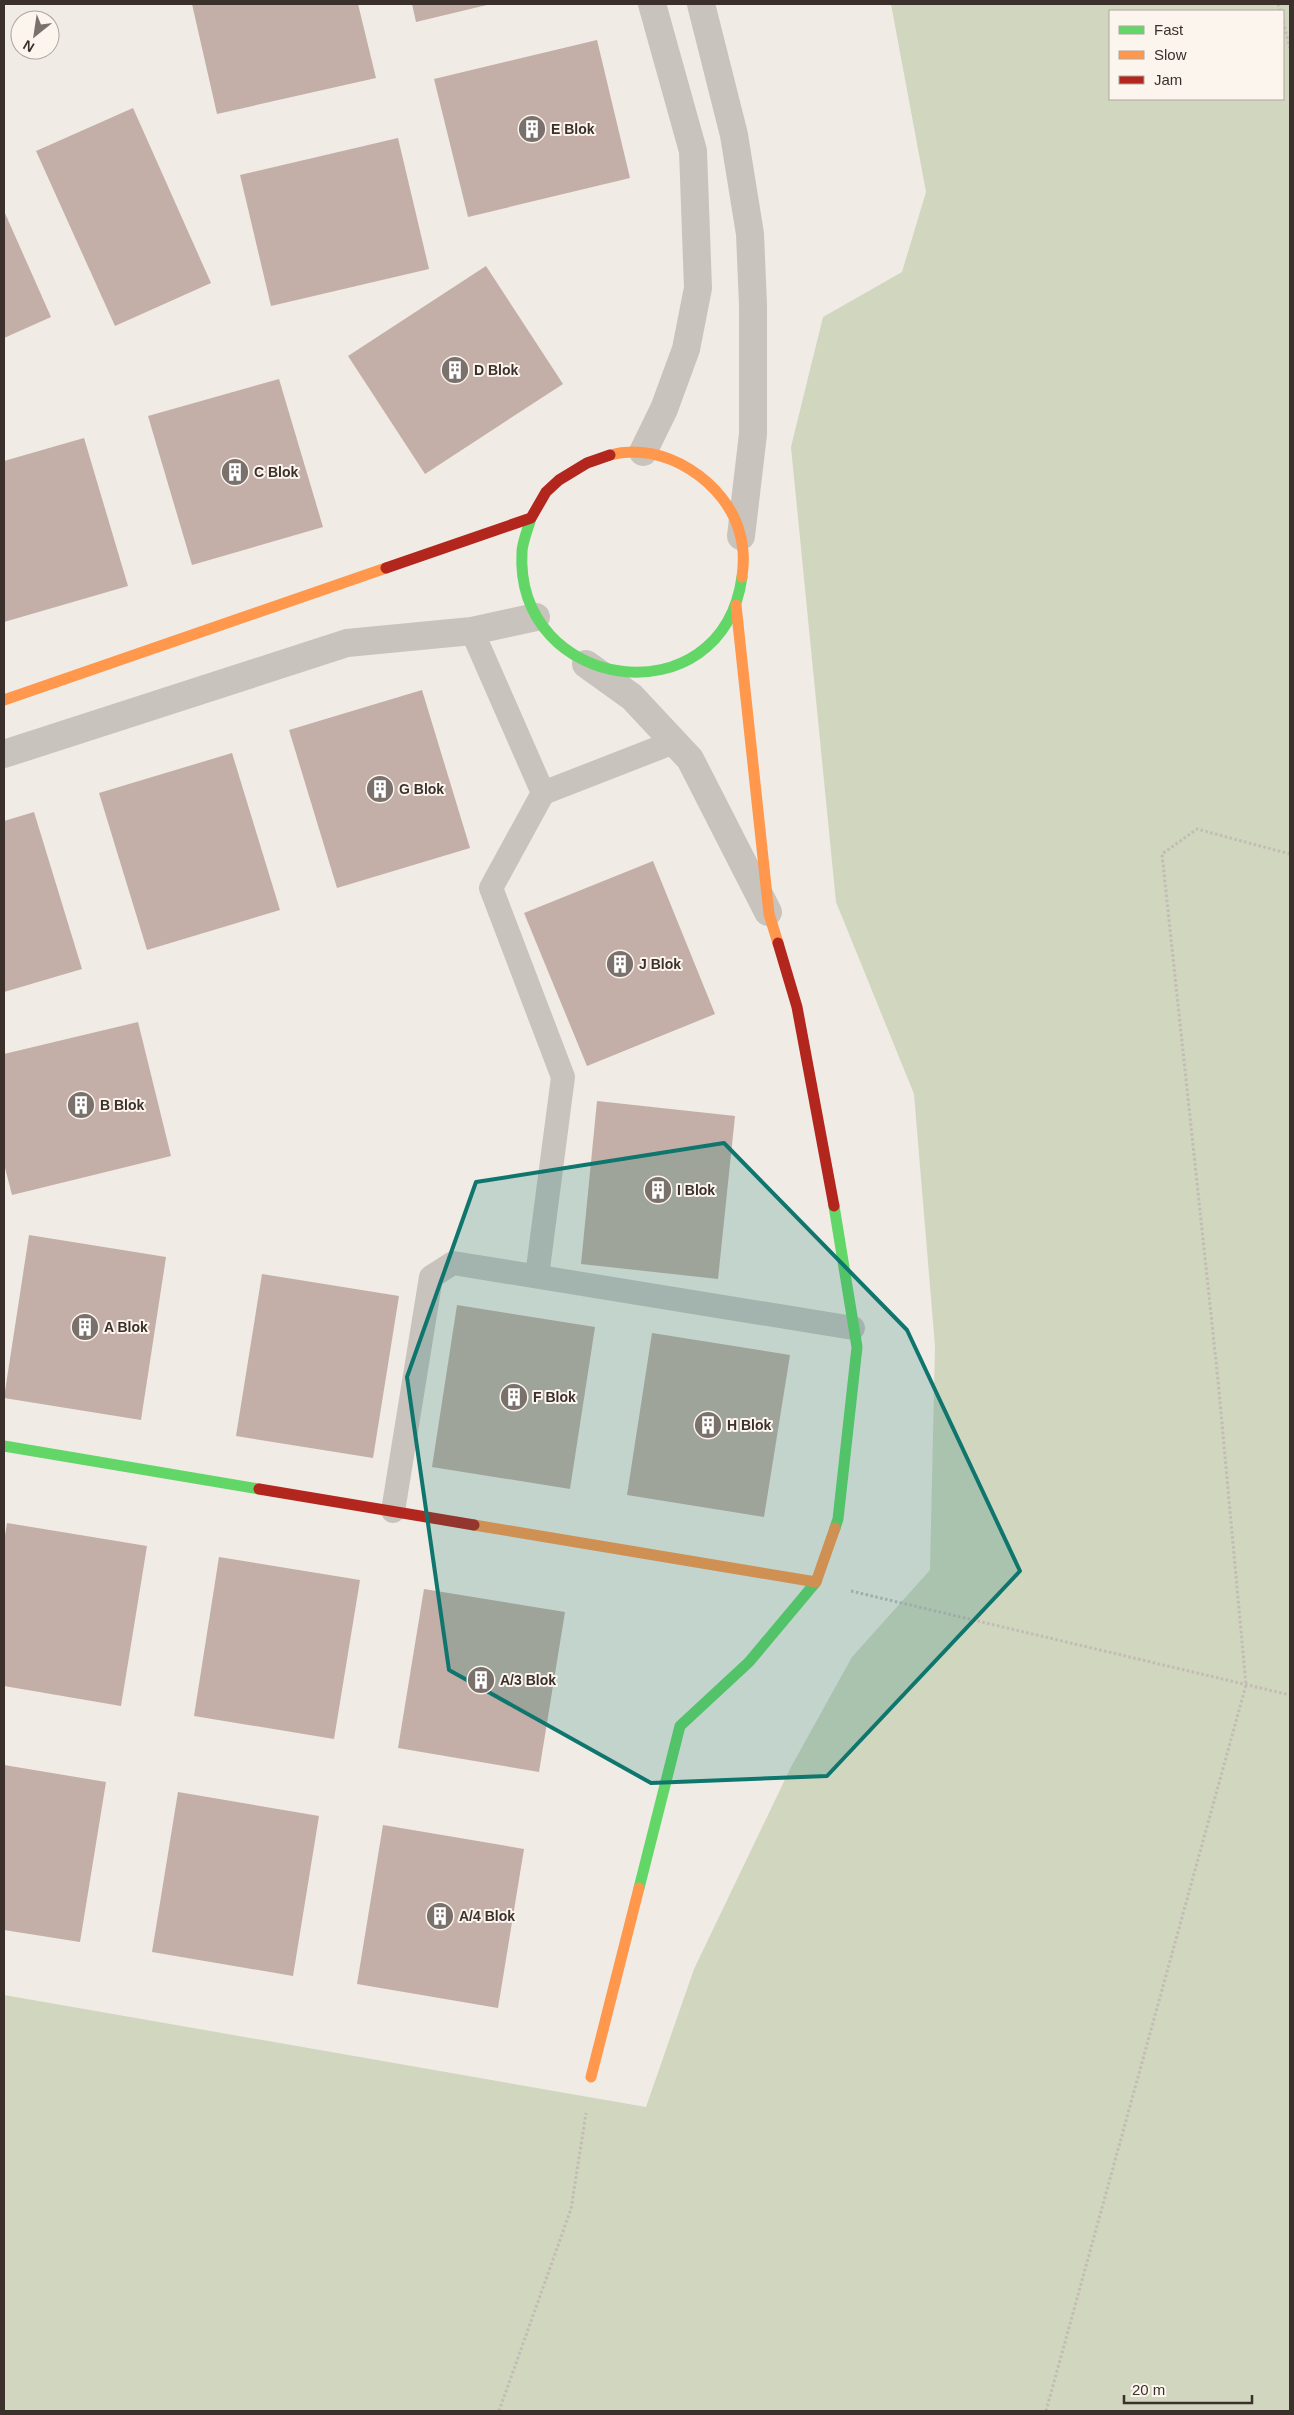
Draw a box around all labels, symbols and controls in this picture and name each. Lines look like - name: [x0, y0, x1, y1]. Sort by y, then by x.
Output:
- north arrow: [10, 10, 60, 60]
- legend: [1109, 10, 1284, 100]
- text: Fast: [1154, 21, 1184, 38]
- text: N: [20, 37, 37, 56]
- text: Slow: [1154, 46, 1187, 63]
- text: Jam: [1154, 71, 1182, 88]
- building icon: E Blok: [517, 114, 547, 144]
- place label: E Blok: [551, 121, 595, 137]
- building icon: D Blok: [440, 355, 470, 385]
- place label: D Blok: [474, 362, 519, 378]
- building icon: C Blok: [220, 457, 250, 487]
- place label: C Blok: [254, 464, 299, 480]
- building icon: G Blok: [365, 774, 395, 804]
- place label: G Blok: [399, 781, 444, 797]
- building icon: J Blok: [605, 949, 635, 979]
- place label: J Blok: [639, 956, 681, 972]
- building icon: B Blok: [66, 1090, 96, 1120]
- place label: B Blok: [100, 1097, 145, 1113]
- building icon: I Blok: [643, 1175, 673, 1205]
- place label: I Blok: [677, 1182, 715, 1198]
- building icon: A Blok: [70, 1312, 100, 1342]
- place label: A Blok: [104, 1319, 148, 1335]
- building icon: F Blok: [499, 1382, 529, 1412]
- place label: F Blok: [533, 1389, 576, 1405]
- building icon: H Blok: [693, 1410, 723, 1440]
- place label: H Blok: [727, 1417, 772, 1433]
- building icon: A/3 Blok: [466, 1665, 496, 1695]
- place label: A/3 Blok: [500, 1672, 556, 1688]
- building icon: A/4 Blok: [425, 1901, 455, 1931]
- place label: A/4 Blok: [459, 1908, 515, 1924]
- scale bar: [1124, 2372, 1252, 2404]
- text: 20 m: [1132, 2381, 1165, 2398]

